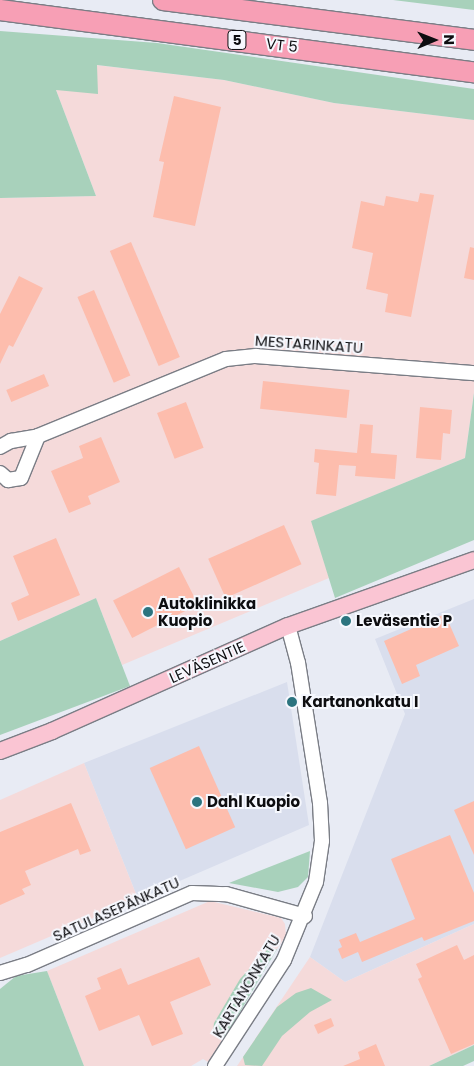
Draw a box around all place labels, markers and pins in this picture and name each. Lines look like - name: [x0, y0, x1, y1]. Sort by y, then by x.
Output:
- place label: Autoklinikka Kuopio: [158, 594, 256, 629]
- marker: Autoklinikka Kuopio: [142, 606, 154, 618]
- place label: Leväsentie P: [356, 612, 452, 630]
- marker: Leväsentie P: [340, 615, 352, 627]
- place label: Kartanonkatu I: [302, 693, 418, 711]
- marker: Kartanonkatu I: [286, 696, 298, 708]
- place label: Dahl Kuopio: [207, 793, 300, 811]
- marker: Dahl Kuopio: [191, 796, 203, 808]

